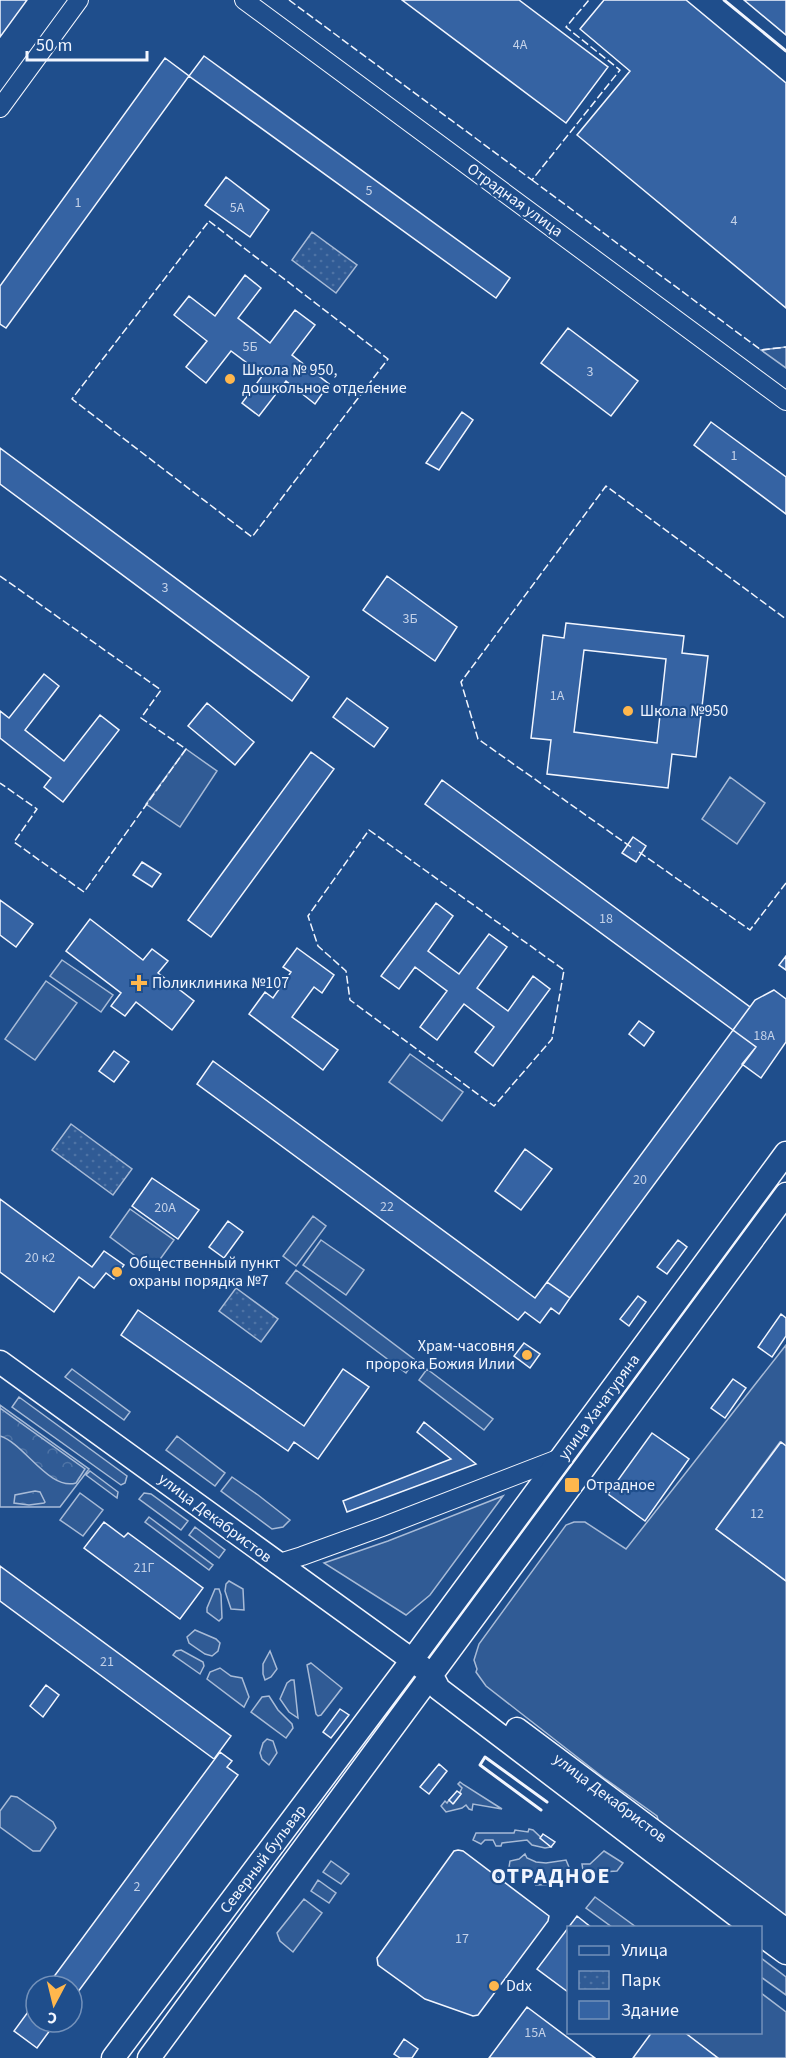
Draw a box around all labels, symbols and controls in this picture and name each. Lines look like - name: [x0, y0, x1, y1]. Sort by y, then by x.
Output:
- scale bar: [27, 24, 147, 62]
- text: 50 m: [36, 33, 72, 58]
- house number: 4А: [513, 35, 528, 55]
- street label: Отрадная улица: [463, 158, 567, 242]
- house number: 5: [366, 181, 373, 201]
- house number: 1: [75, 193, 82, 213]
- house number: 5А: [230, 198, 245, 218]
- house number: 4: [731, 211, 738, 231]
- house number: 5Б: [242, 337, 258, 357]
- place label: Школа № 950, дошкольное отделение: [242, 359, 407, 399]
- house number: 3: [587, 362, 594, 382]
- marker: Школа № 950, дошкольное отделение: [223, 372, 237, 386]
- house number: 1: [731, 446, 738, 466]
- house number: 3: [162, 578, 169, 598]
- house number: 3Б: [402, 609, 418, 629]
- house number: 1А: [550, 686, 565, 706]
- place label: Школа №950: [640, 700, 728, 722]
- marker: Школа №950: [621, 704, 635, 718]
- house number: 18: [599, 909, 613, 929]
- place label: Поликлиника №107: [152, 972, 289, 994]
- marker: Поликлиника №107: [130, 974, 148, 992]
- house number: 18А: [753, 1026, 775, 1046]
- house number: 20: [633, 1170, 647, 1190]
- house number: 22: [380, 1197, 394, 1217]
- house number: 20А: [154, 1198, 176, 1218]
- house number: 20 к2: [25, 1248, 55, 1268]
- place label: Общественный пункт охраны порядка №7: [129, 1252, 280, 1292]
- marker: Общественный пункт охраны порядка №7: [110, 1265, 124, 1279]
- place label: Храм-часовня пророка Божия Илии: [365, 1335, 515, 1375]
- marker: Храм-часовня пророка Божия Илии: [520, 1348, 534, 1362]
- street label: улица Хачатуряна: [553, 1349, 645, 1465]
- street label: улица Декабристов: [154, 1468, 276, 1568]
- place label: Отрадное: [586, 1474, 655, 1496]
- marker: Отрадное: [563, 1476, 581, 1494]
- house number: 12: [750, 1504, 764, 1524]
- house number: 21Г: [134, 1558, 154, 1578]
- house number: 21: [100, 1652, 114, 1672]
- street label: улица Декабристов: [549, 1748, 671, 1848]
- street label: Северный бульвар: [215, 1800, 311, 1918]
- district label: ОТРАДНОЕ: [491, 1860, 611, 1892]
- house number: 2: [134, 1877, 141, 1897]
- legend: [567, 1926, 762, 2034]
- house number: 17: [455, 1929, 469, 1949]
- text: Улица: [621, 1938, 668, 1963]
- text: Парк: [621, 1968, 661, 1993]
- north arrow: [24, 1974, 84, 2034]
- place label: Ddx: [506, 1975, 532, 1997]
- marker: Ddx: [487, 1979, 501, 1993]
- text: Здание: [621, 1998, 679, 2023]
- text: С: [46, 2006, 58, 2029]
- house number: 15А: [524, 2023, 546, 2043]

